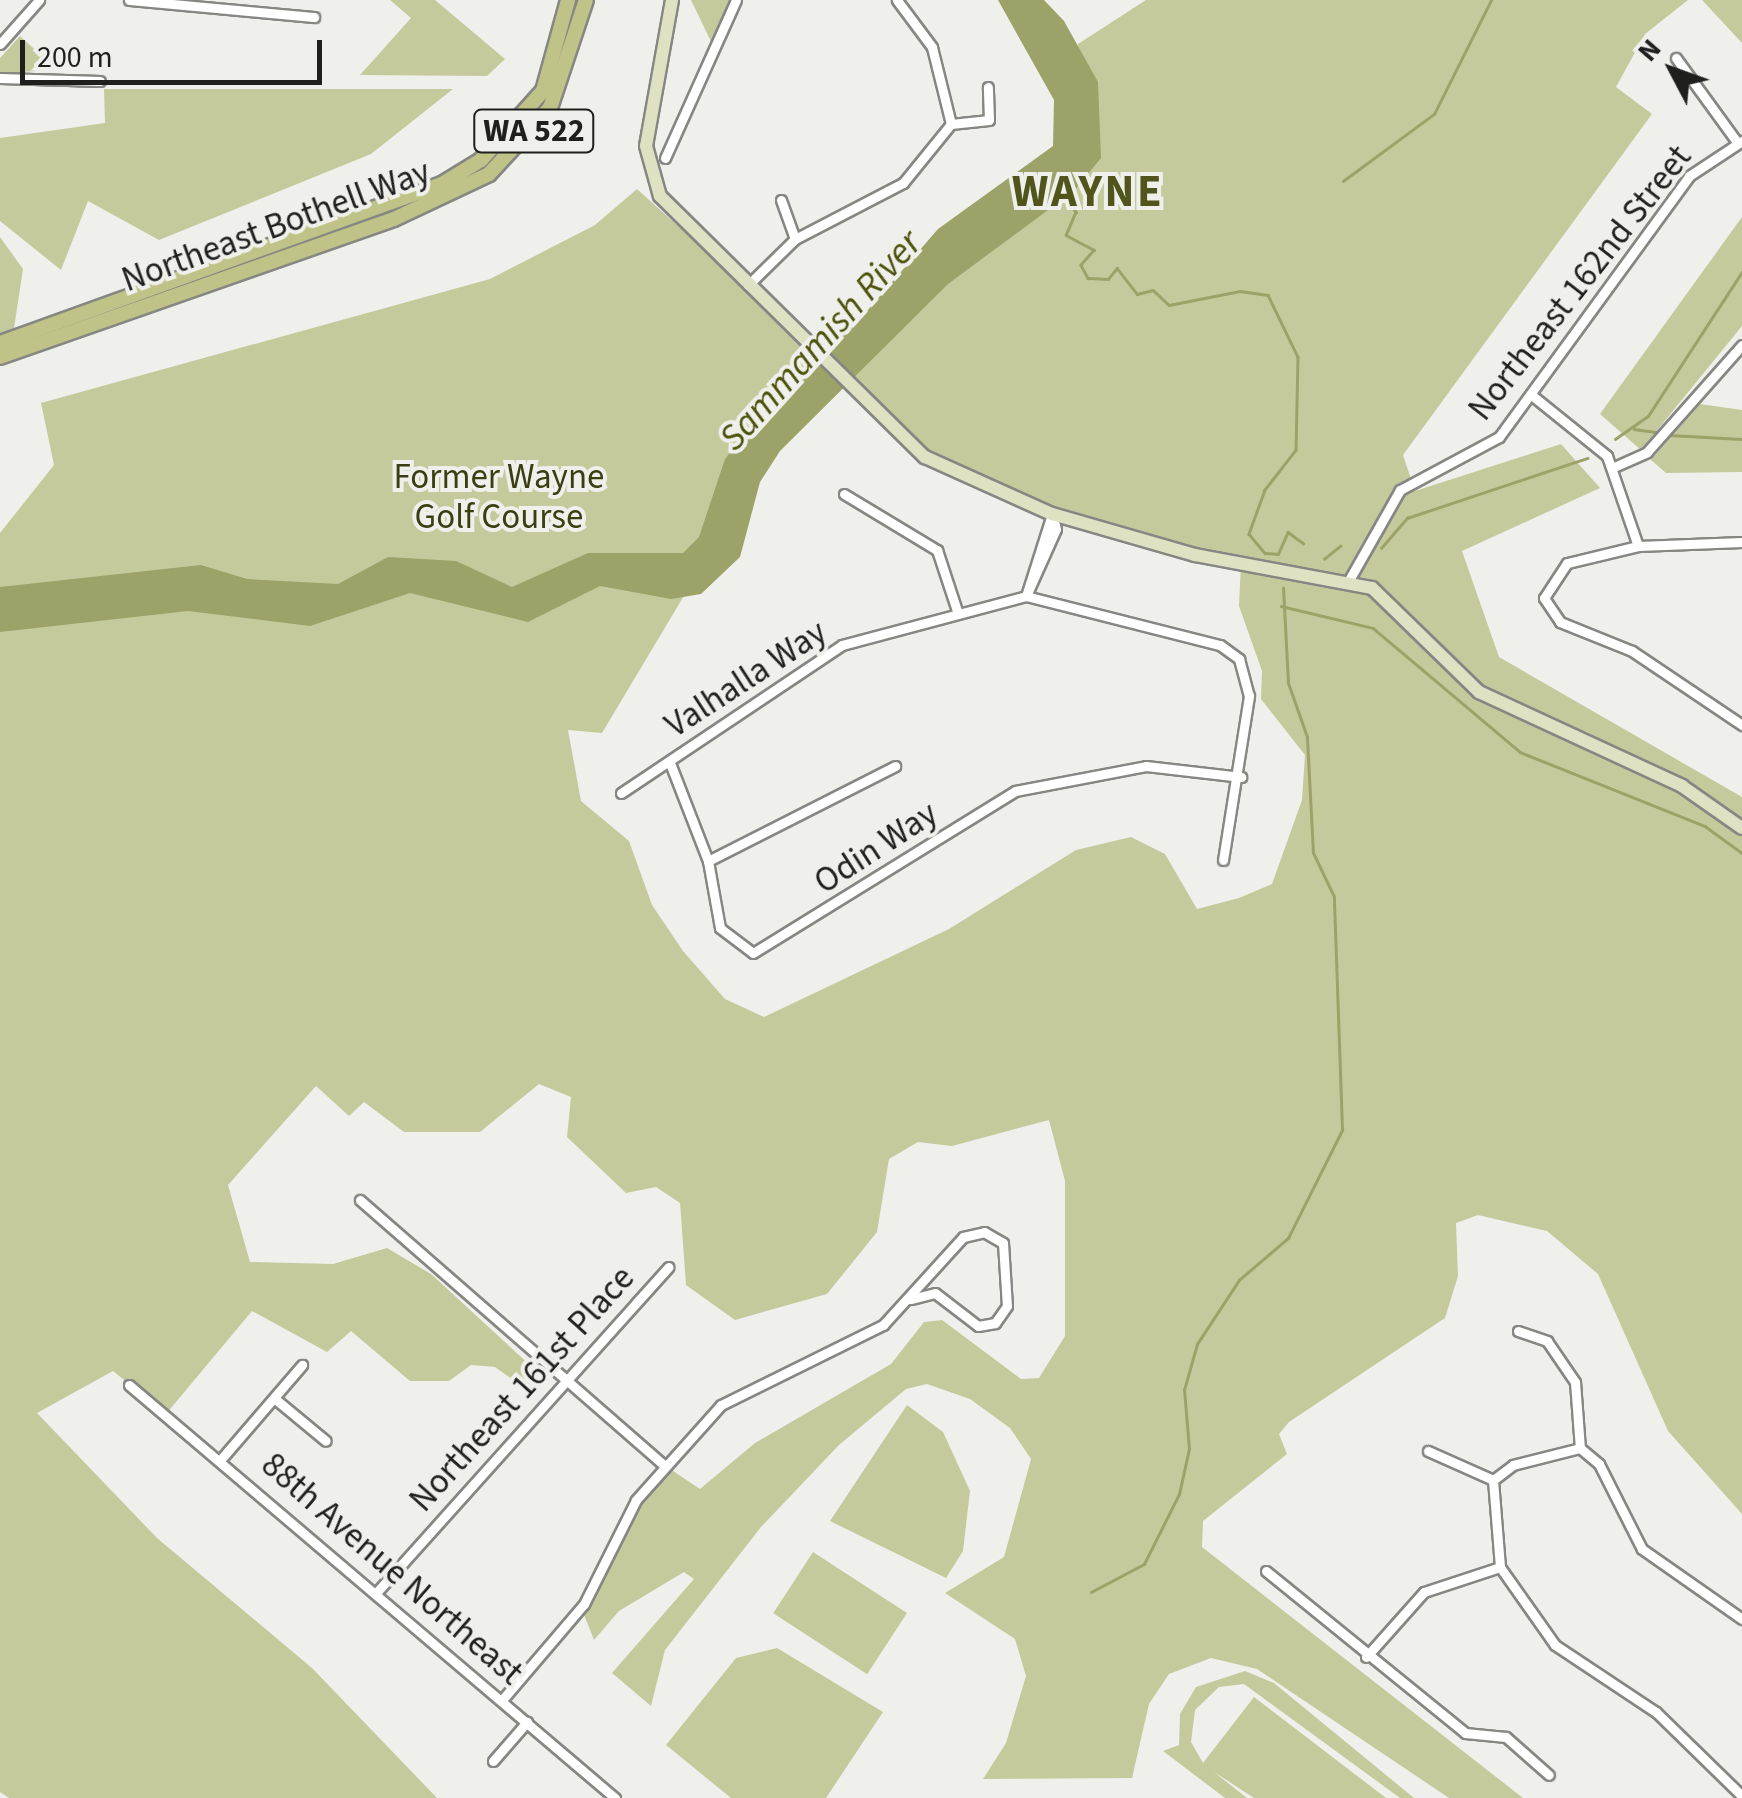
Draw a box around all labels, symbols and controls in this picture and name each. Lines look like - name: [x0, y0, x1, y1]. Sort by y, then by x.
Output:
- scale bar: [25, 20, 328, 82]
- north arrow: [1622, 20, 1722, 120]
- text: N: [1628, 30, 1671, 70]
- text: 200 m: [37, 36, 113, 79]
- road number: WA 522: [472, 104, 596, 158]
- street label: Northeast 162nd Street: [1460, 137, 1700, 429]
- street label: Northeast Bothell Way: [116, 151, 436, 301]
- district label: WAYNE: [1012, 166, 1164, 220]
- water label: Sammamish River: [710, 221, 932, 461]
- park label: Former Wayne Golf Course: [394, 456, 604, 538]
- street label: Valhalla Way: [657, 611, 835, 747]
- street label: Odin Way: [807, 793, 945, 903]
- street label: Northeast 161st Place: [401, 1258, 643, 1520]
- street label: 88th Avenue Northeast: [253, 1444, 531, 1694]

